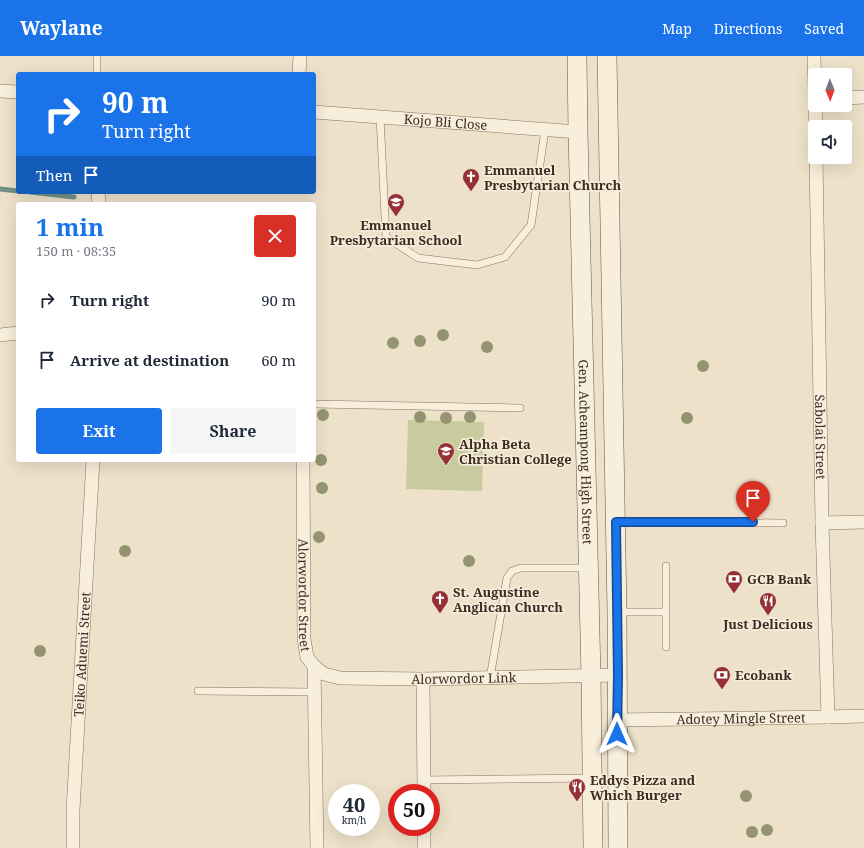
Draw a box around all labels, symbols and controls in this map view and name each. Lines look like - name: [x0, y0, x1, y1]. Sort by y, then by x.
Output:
- text: Waylane: [20, 15, 103, 41]
- text: Map: [662, 19, 692, 38]
- text: Directions: [714, 19, 782, 38]
- text: Saved: [804, 19, 844, 38]
- north arrow: [808, 68, 852, 112]
- map controls: [808, 68, 852, 164]
- text: 90 m: [102, 83, 169, 121]
- icon: right: [36, 88, 88, 140]
- street label: Kojo Bli Close: [403, 110, 488, 134]
- text: Turn right: [102, 119, 191, 143]
- button: sound: [808, 120, 852, 164]
- place label: Emmanuel Presbytarian Church: [484, 161, 621, 194]
- icon: arrive: [80, 164, 102, 186]
- text: Then: [36, 165, 72, 185]
- church icon: Emmanuel Presbytarian Church: [461, 167, 481, 192]
- school or university icon: Emmanuel Presbytarian School: [386, 192, 406, 217]
- text: 1 min: [36, 210, 104, 243]
- button: close: [254, 215, 296, 257]
- place label: Emmanuel Presbytarian School: [330, 216, 463, 249]
- text: 150 m · 08:35: [36, 242, 116, 260]
- icon: right: [36, 289, 58, 311]
- text: Turn right: [70, 290, 149, 310]
- text: 90 m: [261, 290, 296, 310]
- icon: arrive: [36, 349, 58, 371]
- text: Arrive at destination: [70, 350, 229, 370]
- text: 60 m: [261, 350, 296, 370]
- street label: Gen. Acheampong High Street: [574, 359, 597, 545]
- street label: Sabolai Street: [811, 394, 830, 480]
- button: Exit: [36, 408, 162, 454]
- button: Share: [170, 408, 296, 454]
- place label: Alpha Beta Christian College: [459, 435, 572, 468]
- school or university icon: Alpha Beta Christian College: [436, 441, 456, 466]
- pin: [736, 481, 770, 522]
- icon: arrive: [742, 487, 764, 509]
- street label: Alorwordor Street: [294, 538, 315, 653]
- bank icon: GCB Bank: [724, 569, 744, 594]
- place label: GCB Bank: [747, 570, 812, 588]
- place label: St. Augustine Anglican Church: [453, 583, 563, 616]
- church icon: St. Augustine Anglican Church: [430, 589, 450, 614]
- street label: Teiko Aduemi Street: [69, 591, 94, 717]
- restaurant icon: Just Delicious: [758, 591, 778, 616]
- place label: Just Delicious: [722, 615, 813, 633]
- bank icon: Ecobank: [712, 665, 732, 690]
- place label: Ecobank: [735, 666, 792, 684]
- street label: Alorwordor Link: [411, 668, 517, 688]
- street label: Adotey Mingle Street: [676, 708, 806, 728]
- position arrow: [596, 713, 638, 755]
- place label: Eddys Pizza and Which Burger: [590, 771, 696, 804]
- restaurant icon: Eddys Pizza and Which Burger: [567, 777, 587, 802]
- speed limit sign: 50: [388, 784, 440, 836]
- text: 40: [343, 791, 365, 818]
- text: km/h: [342, 813, 366, 827]

